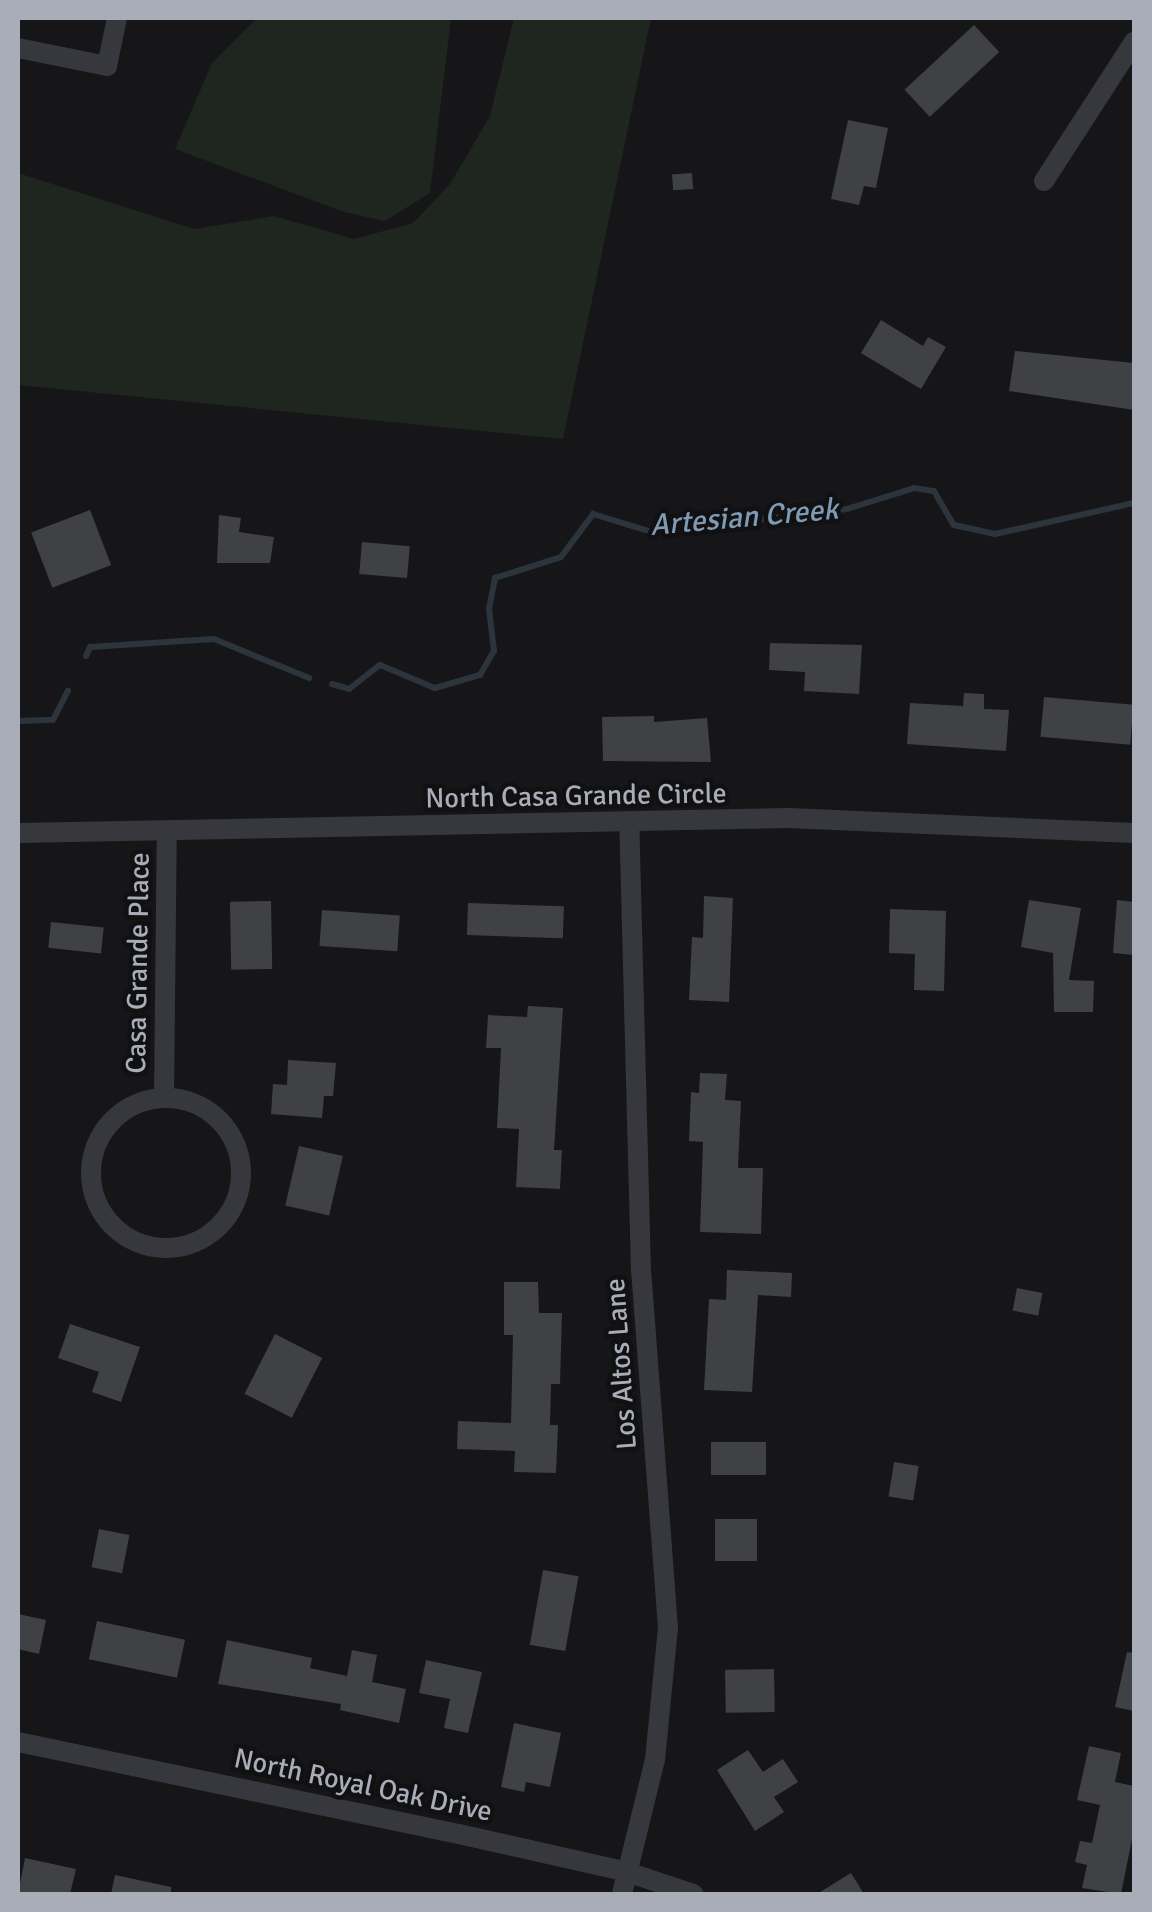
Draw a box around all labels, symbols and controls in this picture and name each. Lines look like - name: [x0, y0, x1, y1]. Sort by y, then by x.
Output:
- water label: Artesian Creek: [649, 492, 839, 544]
- street label: North Casa Grande Circle: [425, 777, 727, 815]
- street label: Casa Grande Place: [119, 852, 157, 1074]
- street label: Los Altos Lane: [598, 1277, 644, 1451]
- street label: North Royal Oak Drive: [231, 1741, 495, 1829]

